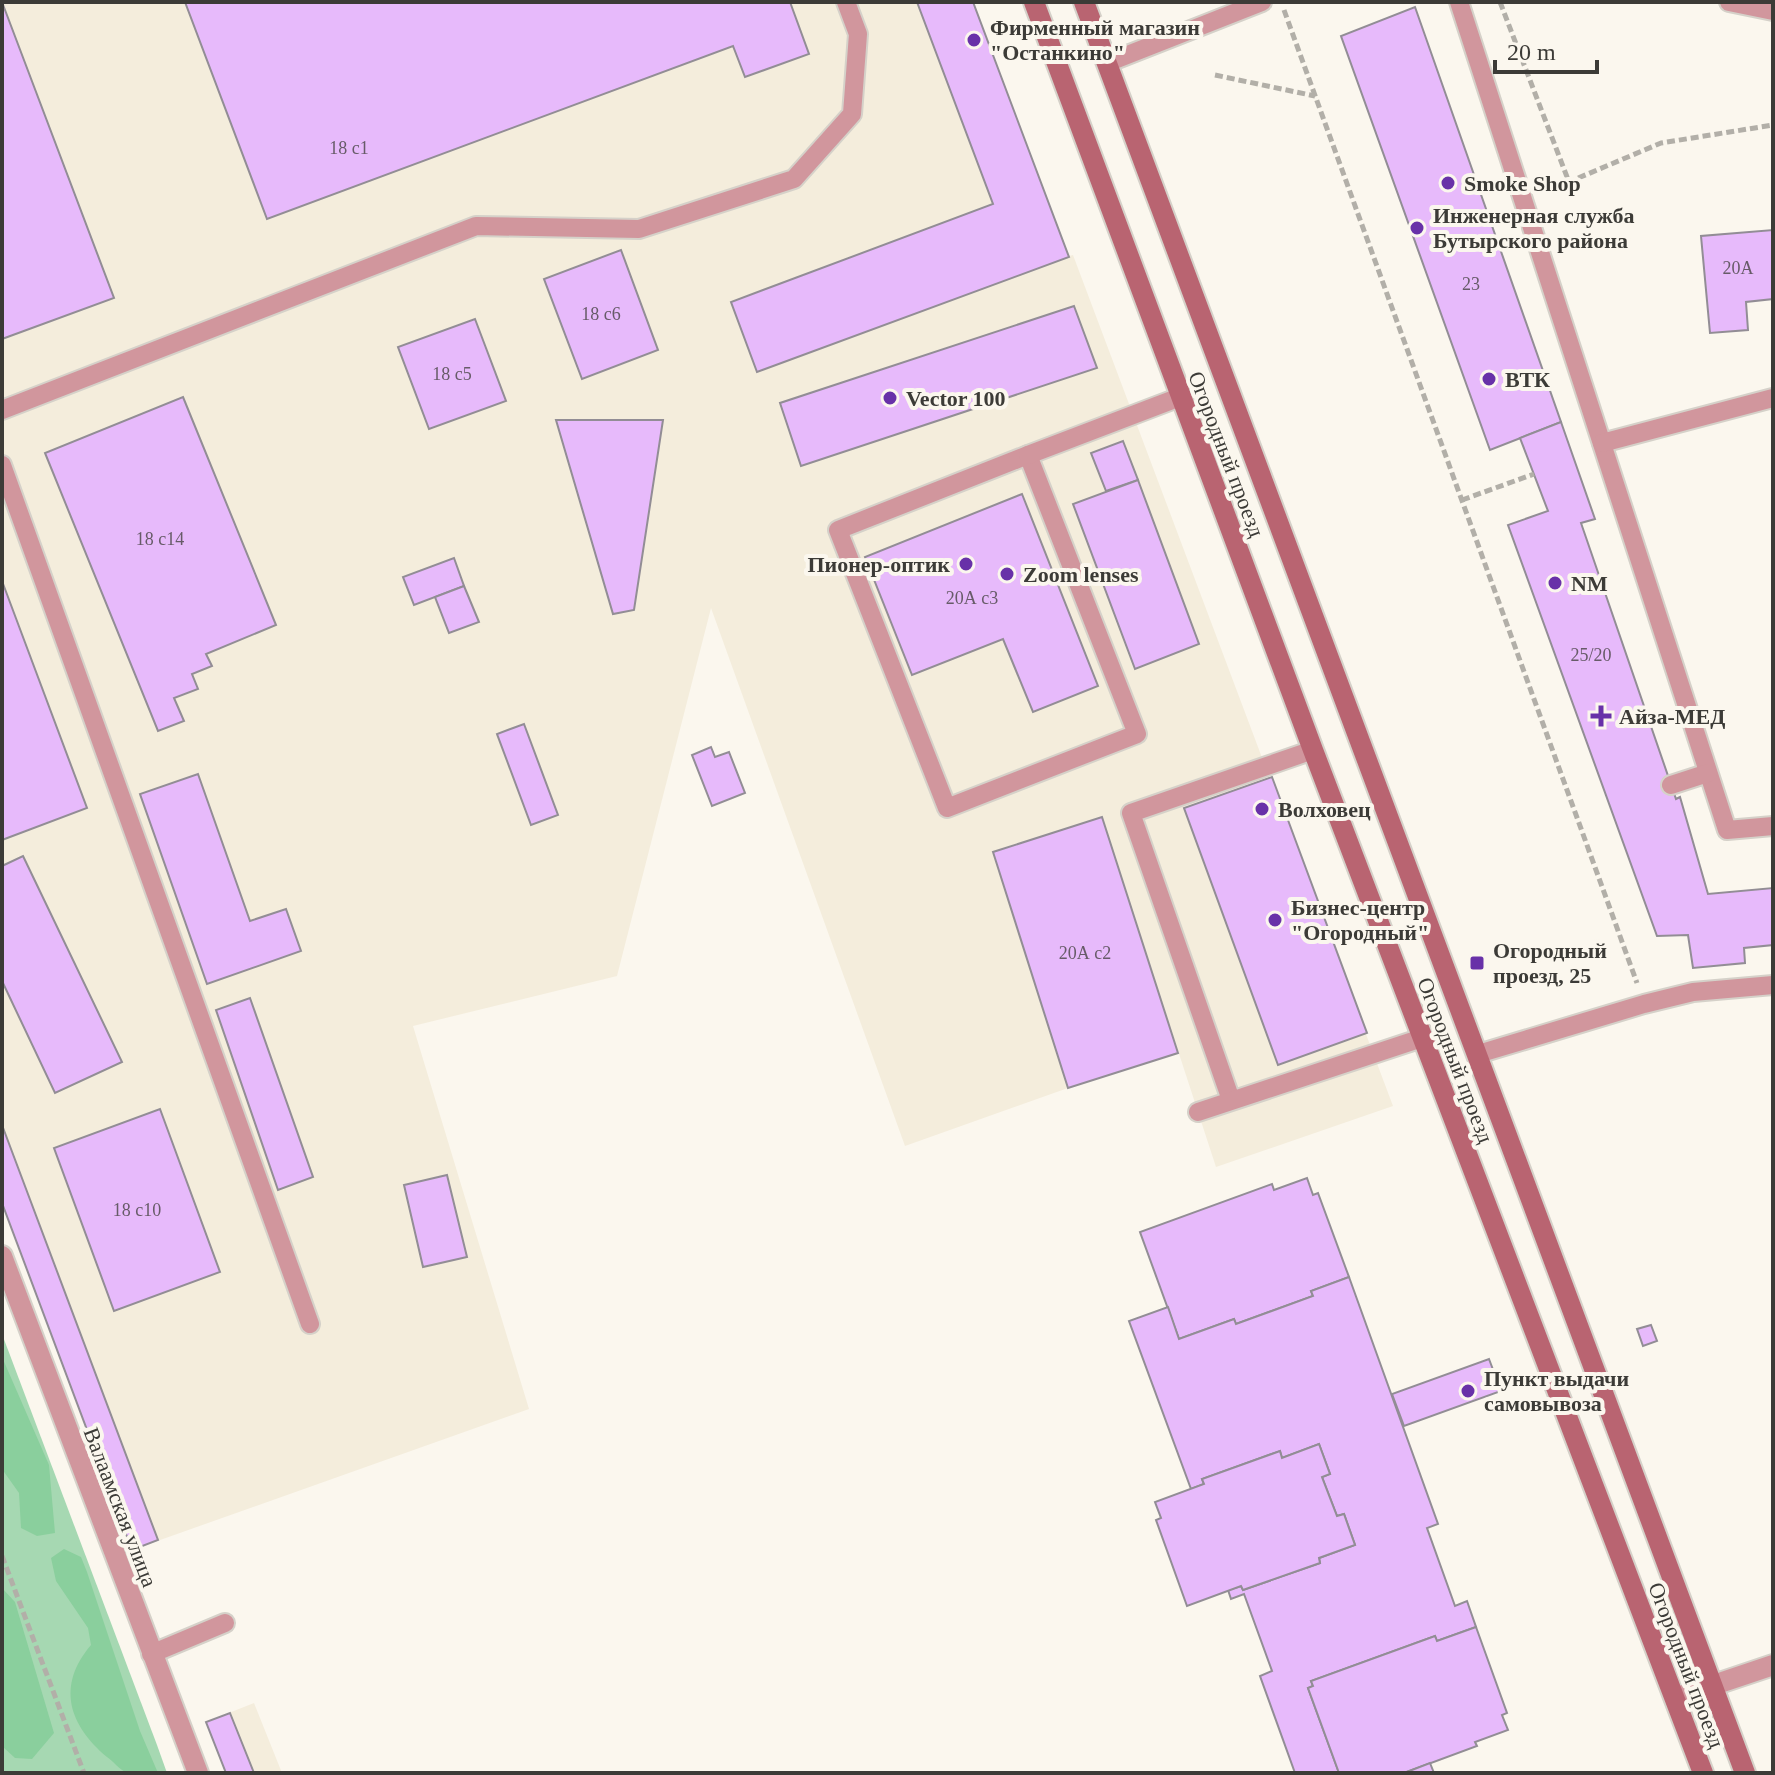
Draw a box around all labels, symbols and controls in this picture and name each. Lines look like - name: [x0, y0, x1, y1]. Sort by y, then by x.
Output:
- place label: Фирменный магазин "Останкино": [990, 15, 1200, 65]
- scale bar: [1495, 24, 1597, 74]
- marker: Фирменный магазин "Останкино": [965, 31, 983, 49]
- text: 20 m: [1507, 39, 1556, 65]
- house number: 18 с1: [329, 138, 369, 158]
- place label: Smoke Shop: [1464, 171, 1581, 196]
- marker: Smoke Shop: [1439, 174, 1457, 192]
- place label: Инженерная служба Бутырского района: [1433, 203, 1634, 253]
- marker: Инженерная служба Бутырского района: [1408, 219, 1426, 237]
- house number: 20А: [1723, 258, 1754, 278]
- house number: 23: [1462, 274, 1480, 294]
- house number: 18 с6: [581, 304, 621, 324]
- house number: 18 с5: [432, 364, 472, 384]
- place label: ВТК: [1505, 367, 1550, 392]
- street label: Огородный проезд: [1183, 368, 1270, 540]
- marker: ВТК: [1480, 370, 1498, 388]
- place label: Vector 100: [906, 386, 1006, 411]
- marker: Vector 100: [881, 389, 899, 407]
- house number: 18 с14: [136, 529, 184, 549]
- place label: Пионер-оптик: [807, 552, 950, 577]
- marker: Пионер-оптик: [957, 555, 975, 573]
- place label: Zoom lenses: [1023, 562, 1139, 587]
- marker: Zoom lenses: [998, 565, 1016, 583]
- place label: NM: [1571, 571, 1608, 596]
- marker: NM: [1546, 574, 1564, 592]
- house number: 20А с3: [946, 588, 998, 608]
- house number: 25/20: [1570, 645, 1612, 665]
- place label: Айза-МЕД: [1619, 704, 1725, 729]
- marker: Айза-МЕД: [1590, 705, 1612, 727]
- place label: Волховец: [1278, 797, 1371, 822]
- marker: Волховец: [1253, 800, 1271, 818]
- place label: Бизнес-центр "Огородный": [1291, 895, 1429, 945]
- marker: Бизнес-центр "Огородный": [1266, 911, 1284, 929]
- place label: Огородный проезд, 25: [1493, 938, 1607, 988]
- house number: 20А с2: [1059, 943, 1111, 963]
- marker: Огородный проезд, 25: [1468, 954, 1486, 972]
- street label: Огородный проезд: [1412, 974, 1499, 1146]
- house number: 18 с10: [113, 1200, 161, 1220]
- place label: Пункт выдачи самовывоза: [1484, 1366, 1629, 1416]
- marker: Пункт выдачи самовывоза: [1459, 1382, 1477, 1400]
- street label: Валаамская улица: [79, 1424, 163, 1591]
- street label: Огородный проезд: [1643, 1579, 1730, 1751]

